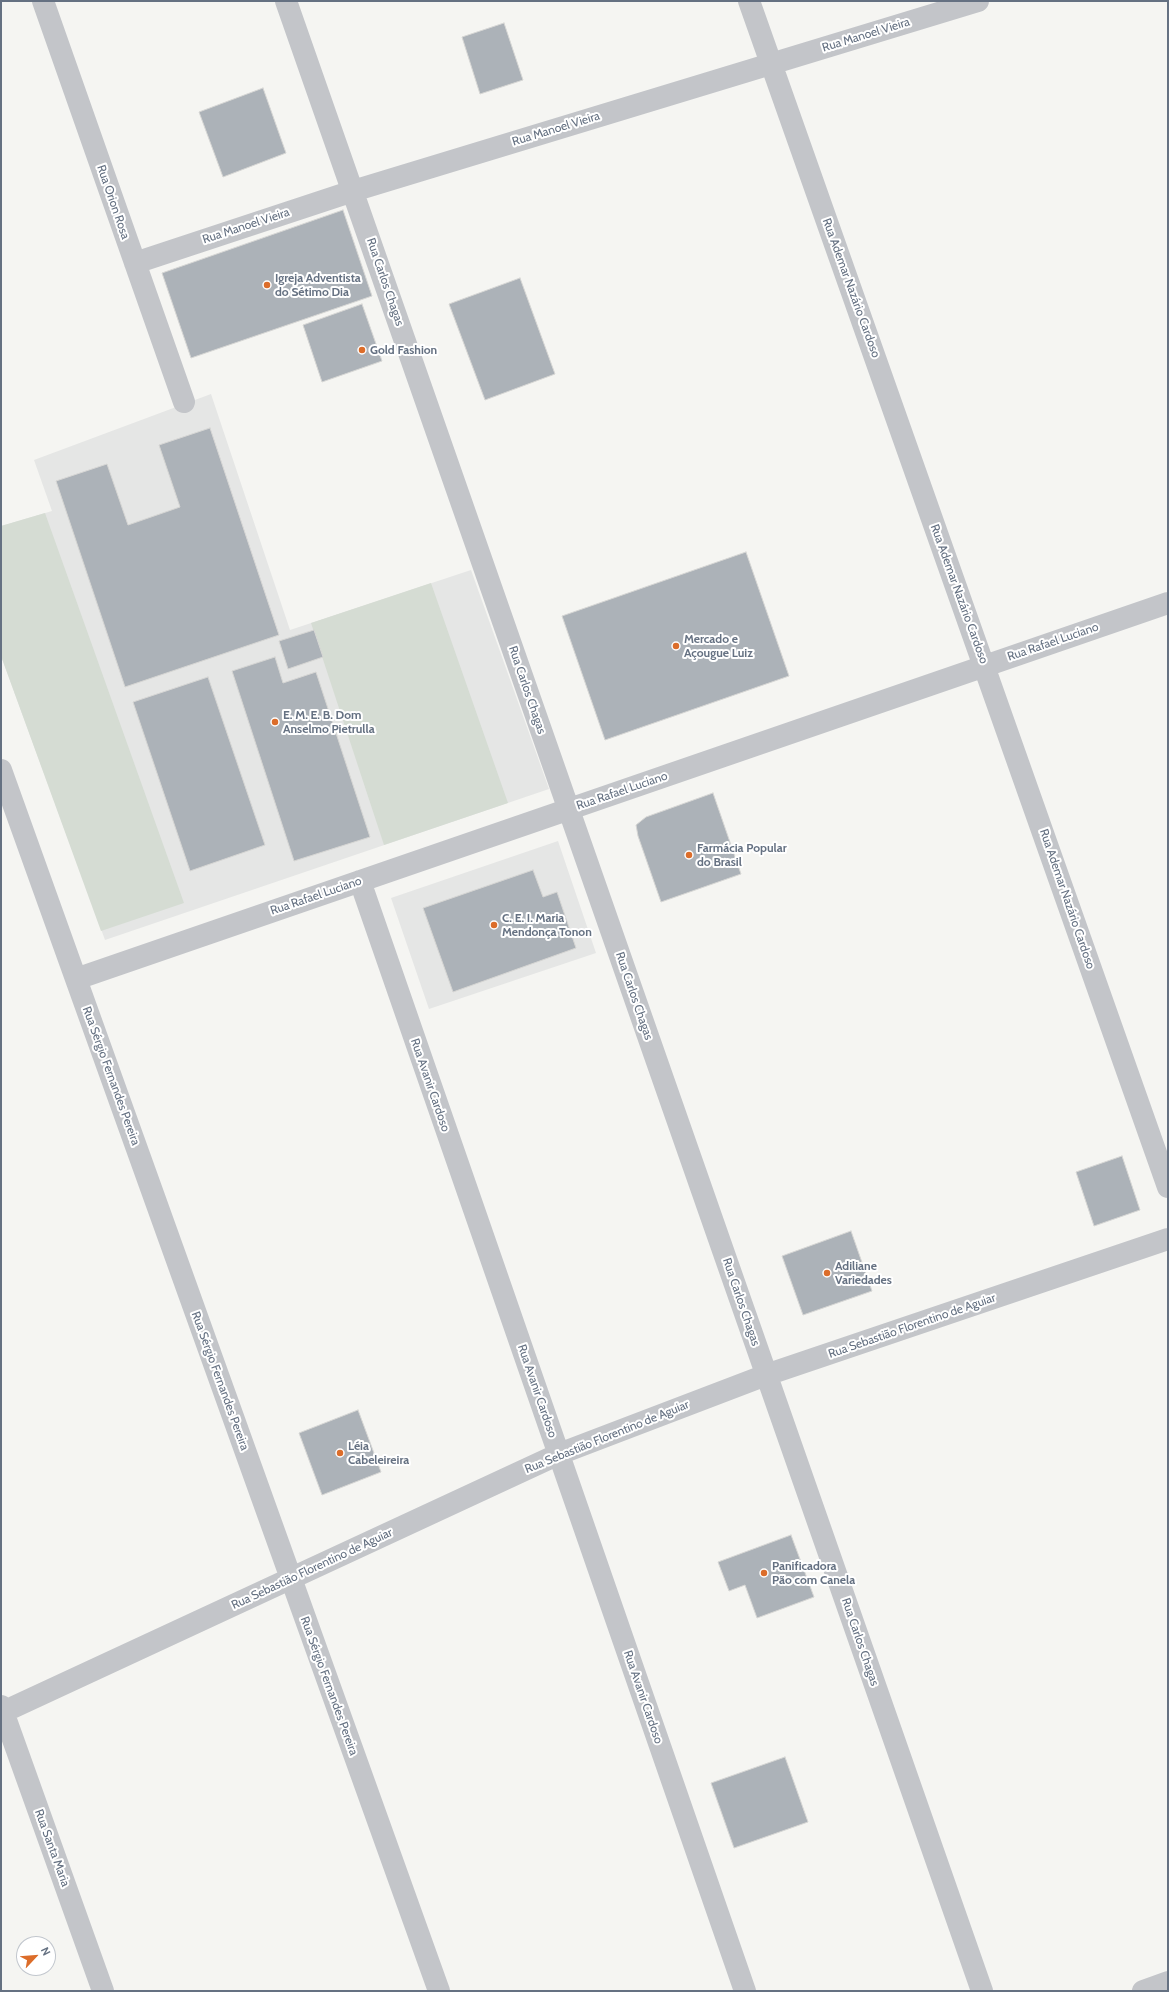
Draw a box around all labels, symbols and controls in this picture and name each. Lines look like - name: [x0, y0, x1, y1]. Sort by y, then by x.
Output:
- street label: Rua Manoel Vieira: [820, 15, 912, 55]
- street label: Rua Manoel Vieira: [510, 109, 602, 149]
- street label: Rua Orion Rosa: [94, 163, 132, 241]
- street label: Rua Manoel Vieira: [201, 205, 291, 247]
- street label: Rua Ademar Nazário Cardoso: [819, 216, 883, 360]
- street label: Rua Carlos Chagas: [363, 236, 407, 328]
- place label: Igreja Adventista do Sétimo Dia: [275, 271, 361, 299]
- marker: Igreja Adventista do Sétimo Dia: [262, 280, 272, 290]
- place label: Gold Fashion: [370, 343, 437, 357]
- marker: Gold Fashion: [357, 345, 367, 355]
- street label: Rua Ademar Nazário Cardoso: [927, 522, 991, 666]
- street label: Rua Rafael Luciano: [1006, 620, 1100, 664]
- place label: Mercado e Açougue Luiz: [684, 632, 753, 660]
- marker: Mercado e Açougue Luiz: [671, 641, 681, 651]
- street label: Rua Carlos Chagas: [505, 644, 549, 736]
- place label: E. M. E. B. Dom Anselmo Pietrulla: [283, 708, 375, 736]
- marker: E. M. E. B. Dom Anselmo Pietrulla: [270, 717, 280, 727]
- street label: Rua Rafael Luciano: [575, 769, 669, 813]
- street label: Rua Ademar Nazário Cardoso: [1036, 827, 1098, 971]
- place label: Farmácia Popular do Brasil: [697, 841, 787, 869]
- marker: Farmácia Popular do Brasil: [684, 850, 694, 860]
- street label: Rua Rafael Luciano: [269, 874, 363, 918]
- place label: C. E. I. Maria Mendonça Tonon: [502, 911, 592, 939]
- marker: C. E. I. Maria Mendonça Tonon: [489, 920, 499, 930]
- street label: Rua Carlos Chagas: [612, 950, 656, 1042]
- street label: Rua Sérgio Fernandes Pereira: [79, 1005, 143, 1147]
- street label: Rua Avanir Cardoso: [407, 1036, 453, 1134]
- street label: Rua Carlos Chagas: [719, 1256, 763, 1348]
- place label: Adiliane Variedades: [835, 1259, 892, 1287]
- marker: Adiliane Variedades: [822, 1268, 832, 1278]
- street label: Rua Sebastião Florentino de Aguiar: [827, 1291, 997, 1361]
- street label: Rua Sérgio Fernandes Pereira: [188, 1310, 252, 1452]
- street label: Rua Avanir Cardoso: [514, 1342, 560, 1440]
- street label: Rua Sebastião Florentino de Aguiar: [523, 1397, 691, 1477]
- place label: Léia Cabeleireira: [348, 1439, 409, 1467]
- marker: Léia Cabeleireira: [335, 1448, 345, 1458]
- street label: Rua Sebastião Florentino de Aguiar: [229, 1525, 395, 1613]
- place label: Panificadora Pão com Canela: [772, 1559, 855, 1587]
- marker: Panificadora Pão com Canela: [759, 1568, 769, 1578]
- street label: Rua Carlos Chagas: [838, 1596, 882, 1688]
- street label: Rua Sérgio Fernandes Pereira: [297, 1615, 361, 1757]
- street label: Rua Avanir Cardoso: [620, 1648, 666, 1746]
- street label: Rua Santa Maria: [31, 1807, 73, 1889]
- north arrow: [16, 1936, 56, 1976]
- text: N: [38, 1945, 54, 1958]

